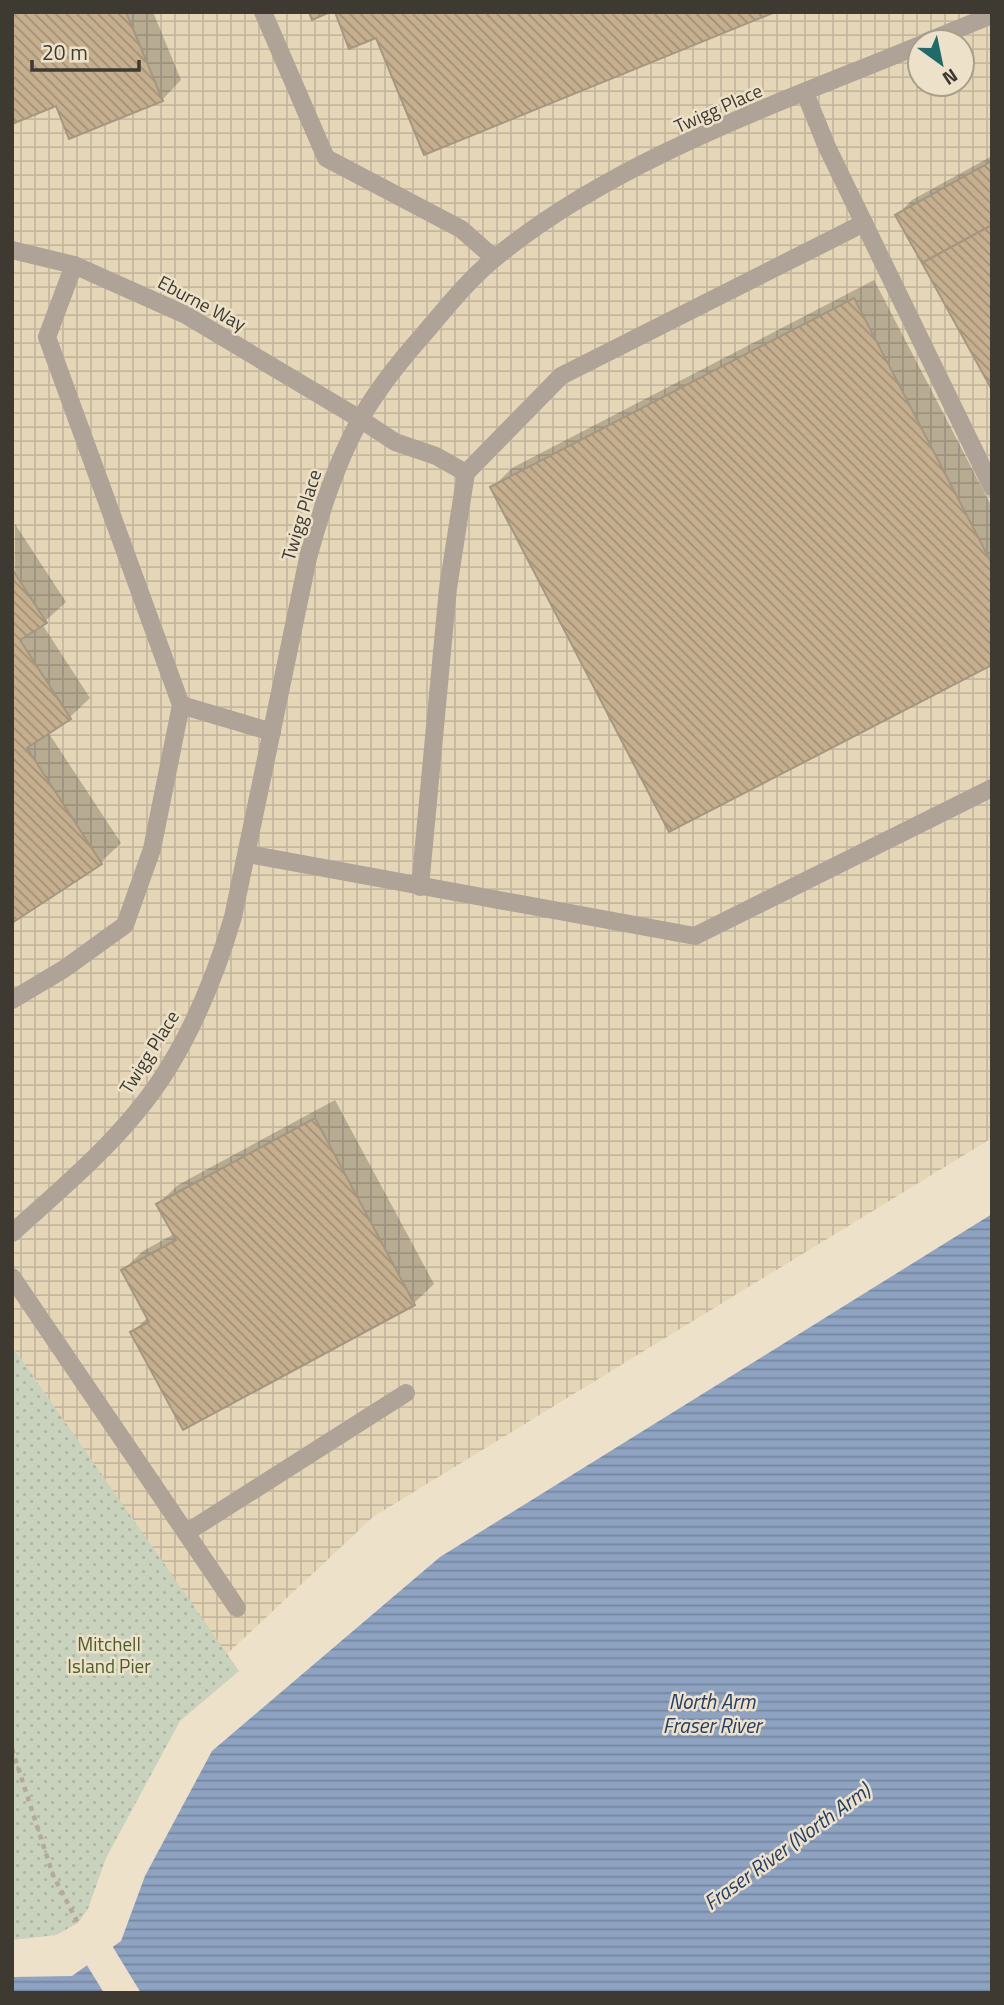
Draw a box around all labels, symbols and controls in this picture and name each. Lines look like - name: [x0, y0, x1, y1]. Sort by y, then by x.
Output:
- scale bar: [32, 28, 138, 72]
- north arrow: [906, 28, 976, 98]
- text: 20 m: [42, 36, 88, 68]
- text: N: [937, 62, 964, 93]
- street label: Twigg Place: [669, 75, 767, 140]
- street label: Eburne Way: [153, 267, 252, 338]
- street label: Twigg Place: [273, 466, 328, 564]
- street label: Twigg Place: [111, 1004, 186, 1099]
- park label: Mitchell Island Pier: [67, 1629, 151, 1680]
- water label: North Arm Fraser River: [663, 1685, 764, 1741]
- water label: Fraser River (North Arm): [697, 1774, 878, 1918]

